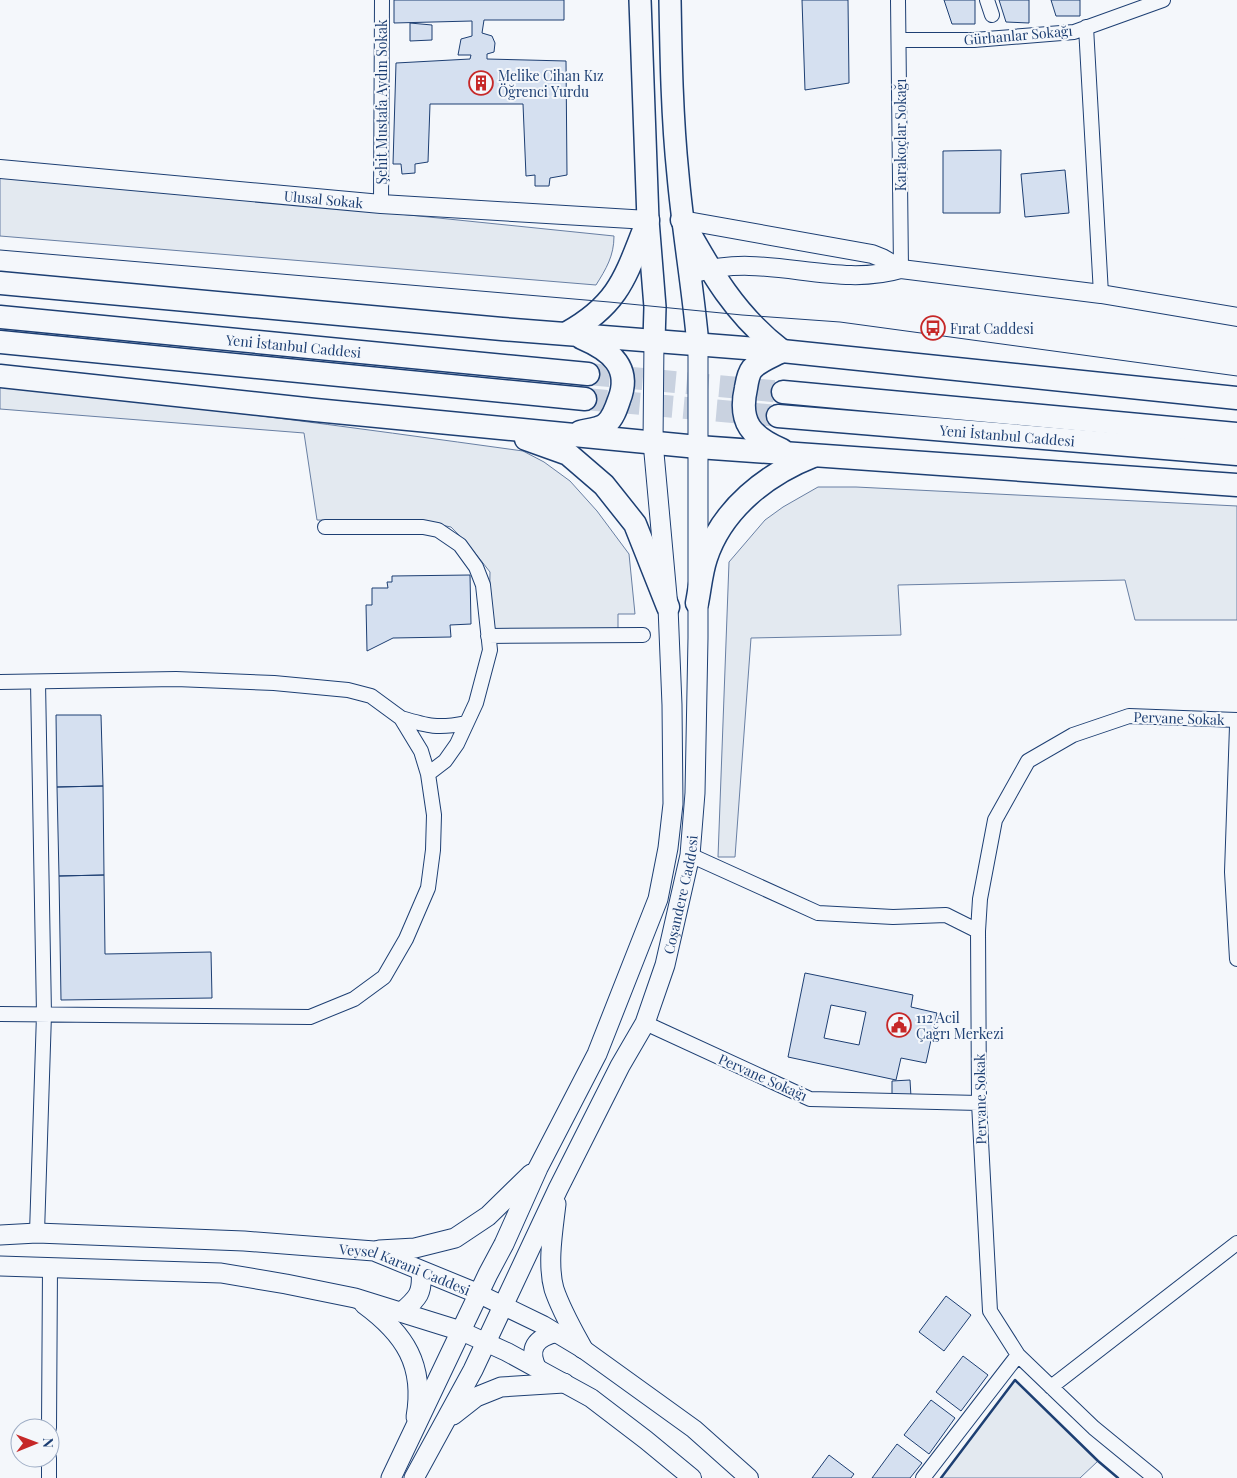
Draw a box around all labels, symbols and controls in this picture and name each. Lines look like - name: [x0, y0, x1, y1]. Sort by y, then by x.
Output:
- street label: Şehit Mustafa Aydın Sokak: [372, 19, 391, 185]
- street label: Gürhanlar Sokağı: [963, 21, 1073, 49]
- place label: Melike Cihan Kız Öğrenci Yurdu: [498, 66, 604, 101]
- building icon: Melike Cihan Kız Öğrenci Yurdu: [468, 70, 494, 96]
- street label: Karakoçlar Sokağı: [891, 79, 910, 191]
- street label: Ulusal Sokak: [283, 186, 364, 212]
- bus stop icon: Fırat Caddesi: [920, 315, 946, 341]
- place label: Fırat Caddesi: [950, 319, 1034, 338]
- street label: Yeni İstanbul Caddesi: [224, 329, 362, 361]
- street label: Yeni İstanbul Caddesi: [938, 420, 1076, 450]
- street label: Pervane Sokak: [1133, 707, 1225, 729]
- street label: Coşandere Caddesi: [658, 834, 701, 956]
- place label: 112 Acil Çağrı Merkezi: [916, 1008, 1004, 1043]
- public building icon: 112 Acil Çağrı Merkezi: [886, 1012, 912, 1038]
- street label: Pervane Sokağı: [716, 1049, 810, 1105]
- street label: Pervane Sokak: [970, 1053, 990, 1145]
- street label: Veysel Karani Caddesi: [338, 1239, 474, 1299]
- north arrow: [10, 1418, 60, 1468]
- text: N: [39, 1438, 58, 1448]

